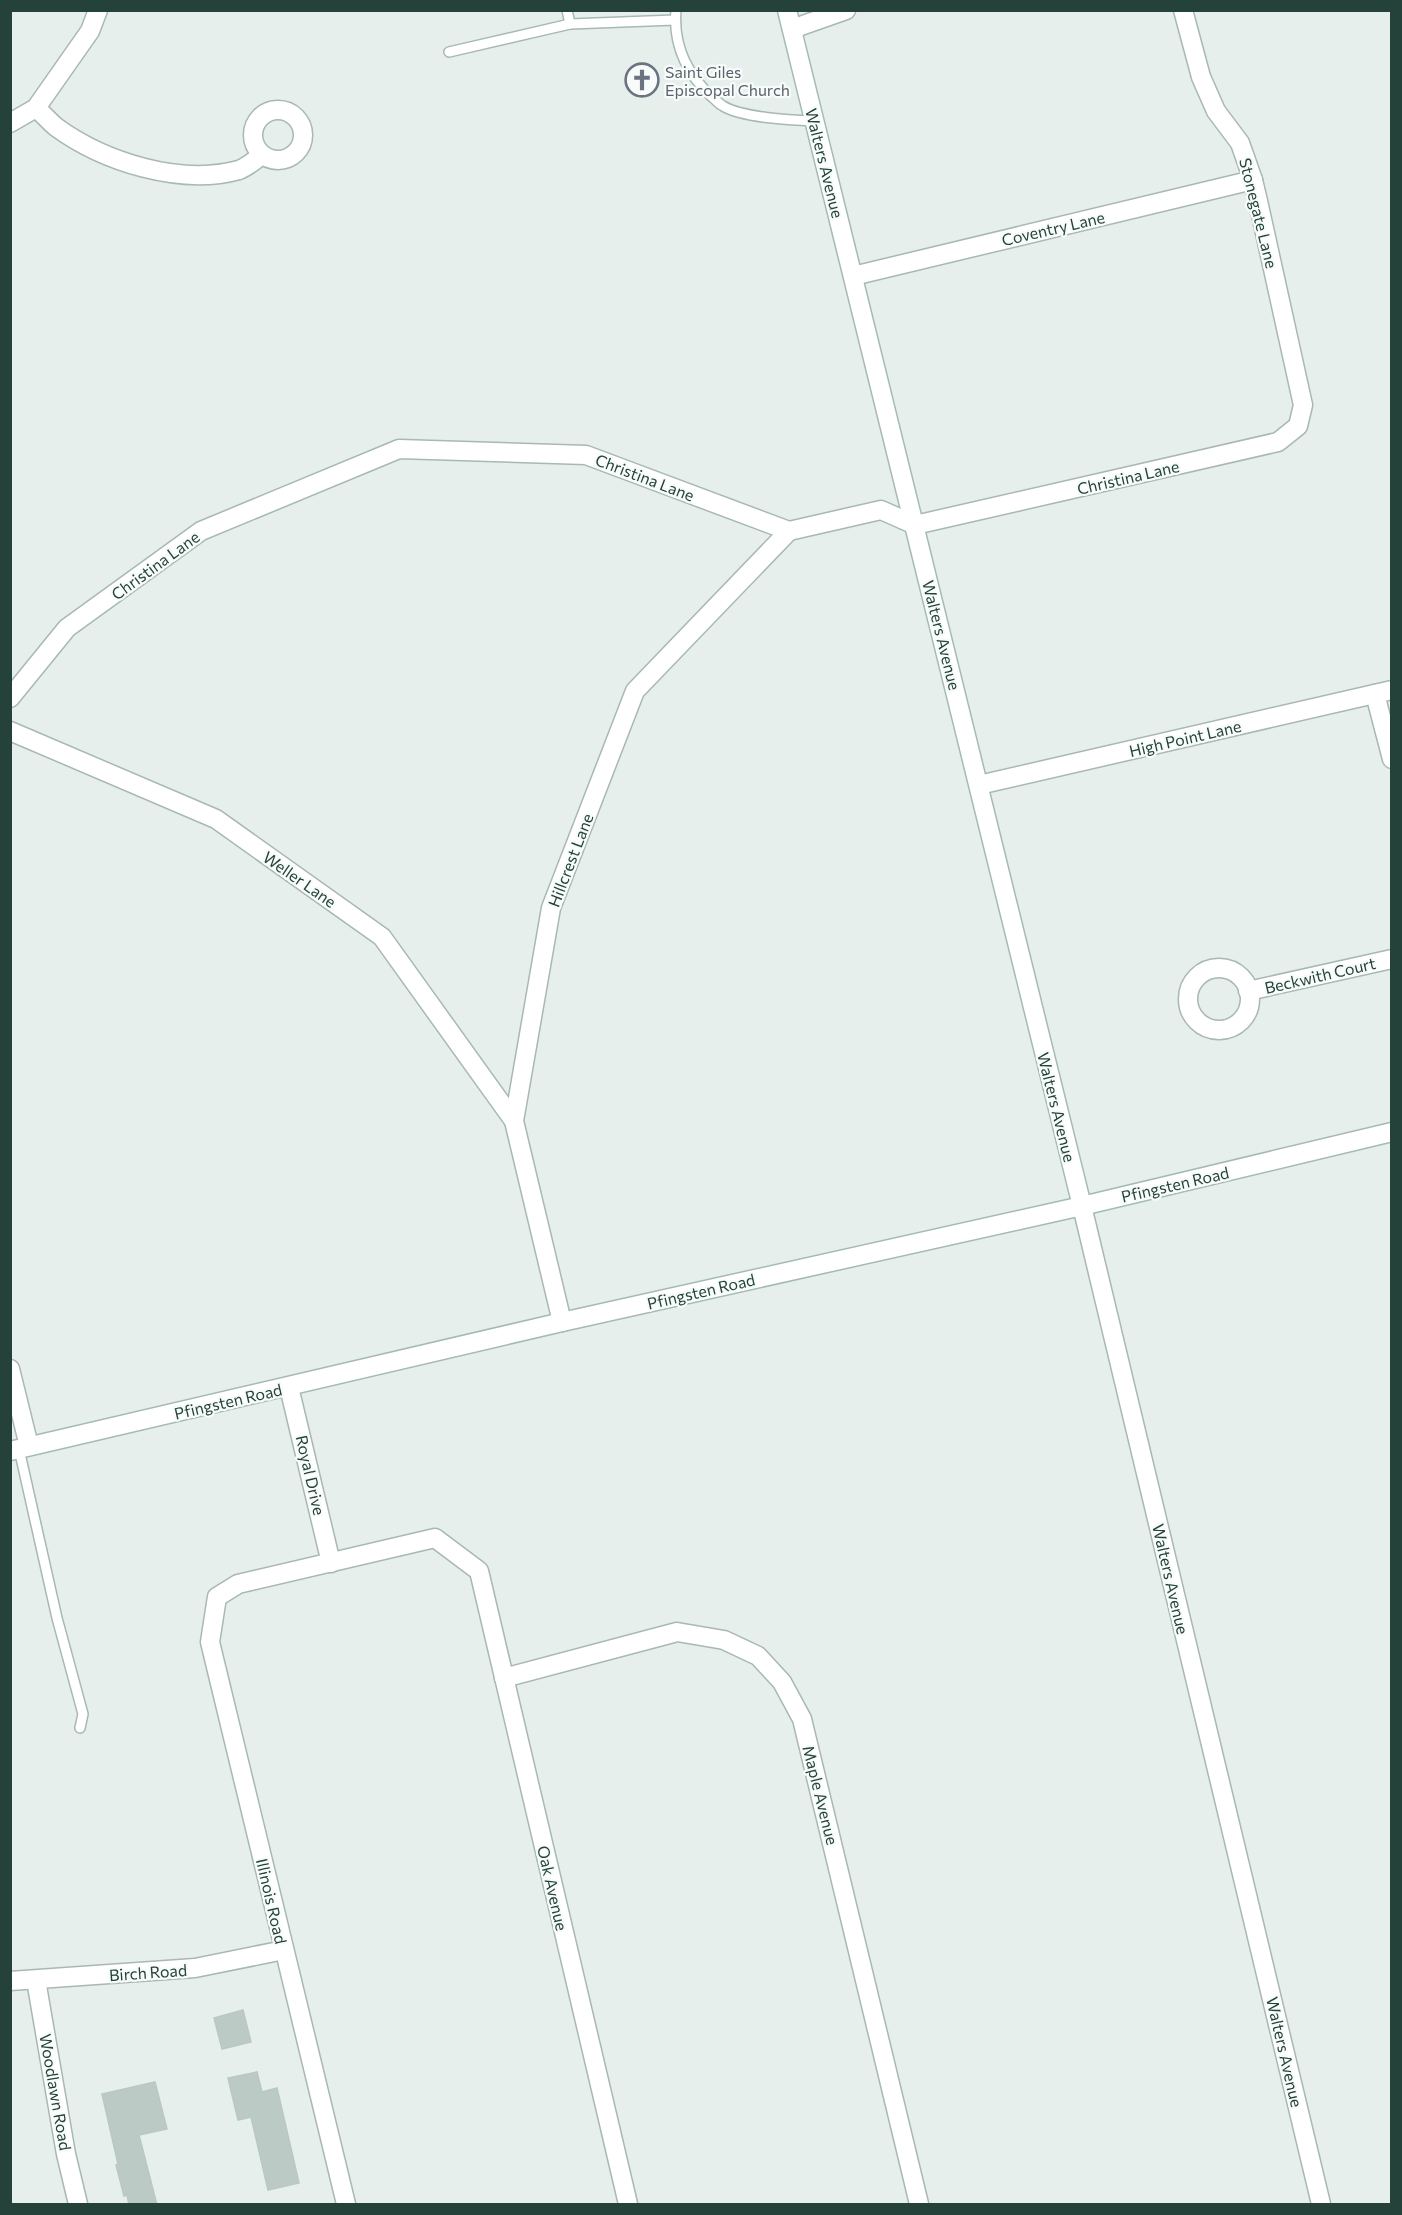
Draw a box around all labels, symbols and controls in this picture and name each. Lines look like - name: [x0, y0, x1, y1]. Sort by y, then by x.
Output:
- church icon: Saint Giles Episcopal Church: [624, 62, 660, 98]
- place label: Saint Giles Episcopal Church: [665, 62, 790, 99]
- street label: Walters Avenue: [802, 106, 848, 220]
- street label: Stonegate Lane: [1236, 156, 1282, 270]
- street label: Coventry Lane: [1000, 207, 1106, 249]
- street label: Christina Lane: [593, 449, 697, 505]
- street label: Christina Lane: [1075, 456, 1181, 498]
- street label: Christina Lane: [107, 527, 203, 603]
- street label: Walters Avenue: [919, 578, 965, 692]
- street label: High Point Lane: [1127, 716, 1243, 760]
- street label: Hillcrest Lane: [543, 811, 597, 909]
- street label: Weller Lane: [260, 847, 340, 911]
- street label: Beckwith Court: [1263, 953, 1378, 997]
- street label: Walters Avenue: [1034, 1050, 1080, 1164]
- street label: Pfingsten Road: [1119, 1162, 1231, 1206]
- street label: Pfingsten Road: [645, 1269, 757, 1313]
- street label: Pfingsten Road: [172, 1379, 284, 1423]
- street label: Royal Drive: [293, 1433, 329, 1517]
- street label: Walters Avenue: [1149, 1522, 1193, 1636]
- street label: Maple Avenue: [799, 1743, 843, 1847]
- street label: Oak Avenue: [534, 1844, 572, 1932]
- street label: Illinois Road: [253, 1856, 291, 1946]
- street label: Birch Road: [108, 1960, 188, 1984]
- street label: Walters Avenue: [1263, 1995, 1307, 2109]
- street label: Woodlawn Road: [36, 2032, 76, 2152]

